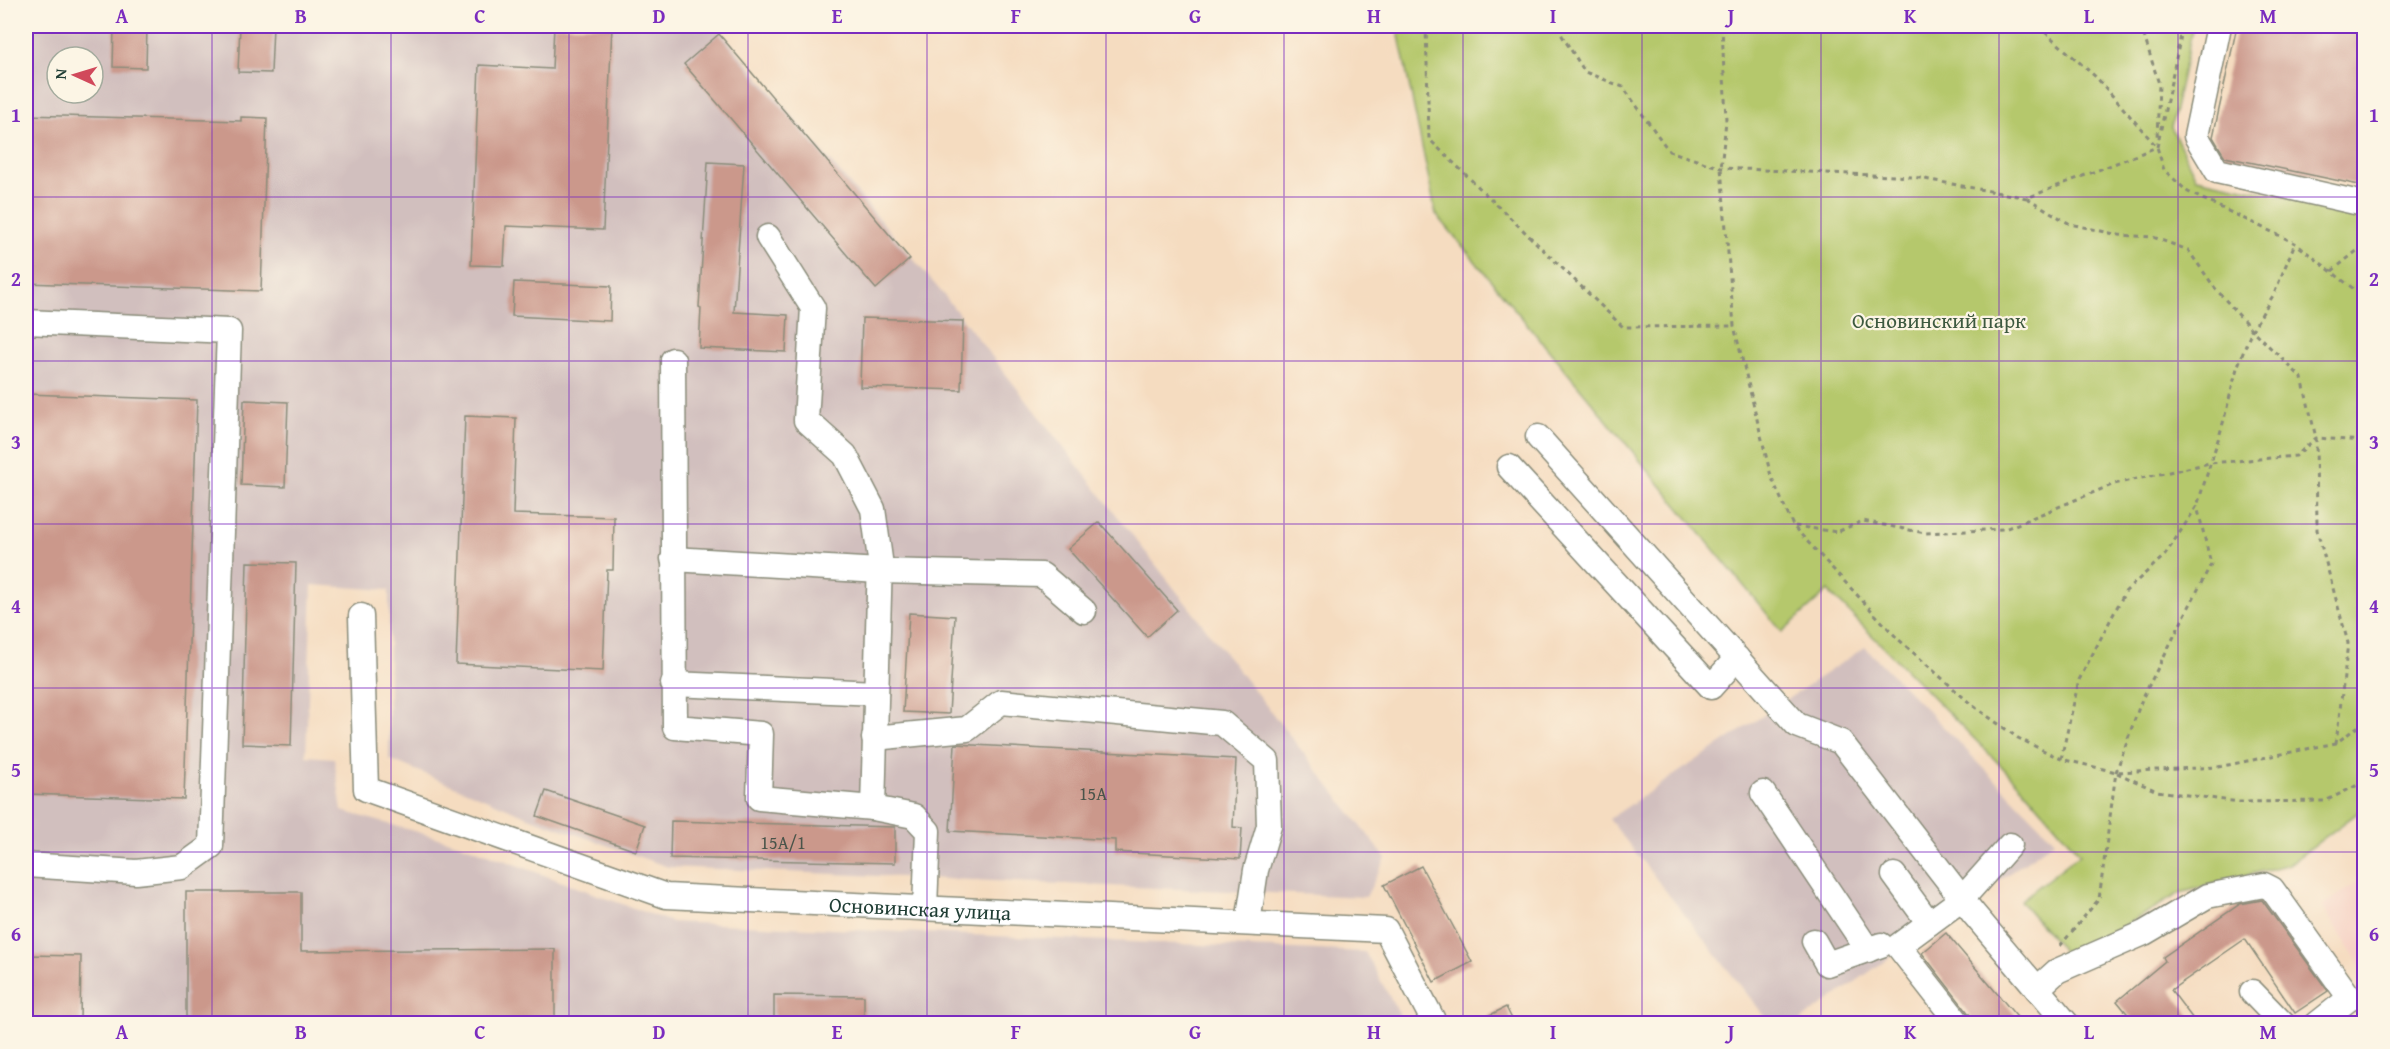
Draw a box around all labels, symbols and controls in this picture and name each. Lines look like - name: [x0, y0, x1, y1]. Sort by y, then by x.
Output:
- text: A: [116, 1, 129, 30]
- text: B: [295, 1, 307, 30]
- text: C: [474, 1, 486, 30]
- text: D: [652, 1, 666, 30]
- text: E: [832, 1, 843, 30]
- text: F: [1011, 1, 1021, 30]
- text: G: [1189, 1, 1201, 30]
- text: H: [1367, 1, 1381, 30]
- text: I: [1550, 1, 1556, 30]
- text: J: [1725, 1, 1735, 30]
- text: K: [1904, 1, 1917, 30]
- text: L: [2084, 1, 2095, 30]
- text: M: [2259, 1, 2277, 30]
- north arrow: [45, 45, 105, 105]
- text: N: [48, 67, 72, 80]
- text: 1: [11, 100, 21, 129]
- text: 1: [2369, 100, 2379, 129]
- text: 2: [11, 264, 21, 293]
- text: 2: [2369, 264, 2379, 293]
- park label: Основинский парк: [1852, 305, 2026, 336]
- text: 3: [11, 427, 21, 456]
- text: 3: [2369, 427, 2379, 456]
- text: 4: [11, 591, 21, 620]
- text: 4: [2369, 591, 2379, 620]
- text: 5: [11, 755, 21, 784]
- text: 5: [2369, 755, 2379, 784]
- house number: 15А: [1079, 780, 1107, 807]
- house number: 15А/1: [760, 829, 806, 856]
- street label: Основинская улица: [828, 888, 1012, 928]
- text: 6: [11, 919, 21, 948]
- text: 6: [2369, 919, 2379, 948]
- text: A: [116, 1017, 129, 1046]
- text: B: [295, 1017, 307, 1046]
- text: C: [474, 1017, 486, 1046]
- text: D: [652, 1017, 666, 1046]
- text: E: [832, 1017, 843, 1046]
- text: F: [1011, 1017, 1021, 1046]
- text: G: [1189, 1017, 1201, 1046]
- text: H: [1367, 1017, 1381, 1046]
- text: I: [1550, 1017, 1556, 1046]
- text: J: [1725, 1017, 1735, 1046]
- text: K: [1904, 1017, 1917, 1046]
- text: L: [2084, 1017, 2095, 1046]
- text: M: [2259, 1017, 2277, 1046]

